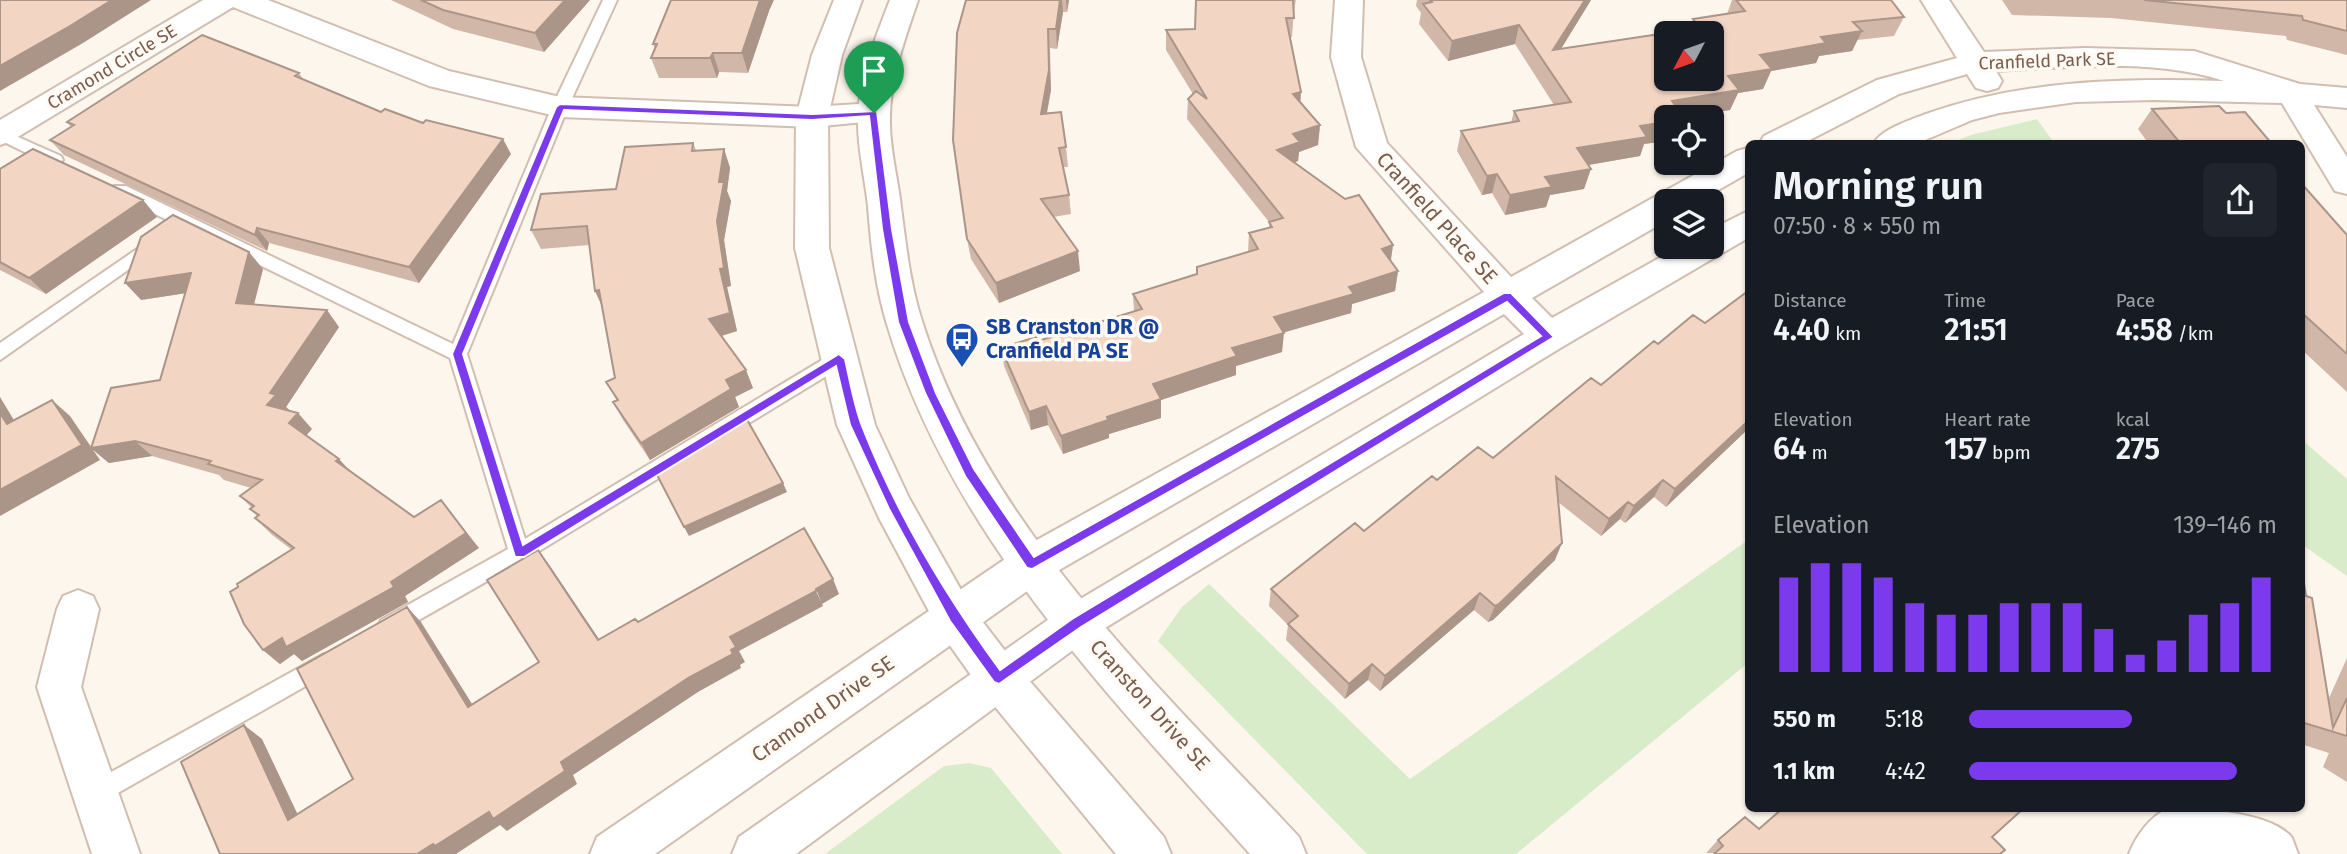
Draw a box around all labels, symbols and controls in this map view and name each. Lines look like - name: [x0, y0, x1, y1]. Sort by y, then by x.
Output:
- street label: Cramond Circle SE: [43, 20, 181, 114]
- north arrow: [1654, 21, 1724, 91]
- map controls: [1654, 21, 1724, 259]
- pin: [844, 41, 904, 113]
- street label: Cranfield Park SE: [1978, 48, 2116, 74]
- icon: arrive: [855, 52, 893, 90]
- button: locate: [1654, 105, 1724, 175]
- street label: Cranfield Place SE: [1371, 146, 1503, 290]
- text: Morning run: [1773, 163, 1984, 209]
- button: share: [2203, 163, 2277, 237]
- button: layers: [1654, 189, 1724, 259]
- text: 07:50 · 8 × 550 m: [1773, 212, 1941, 240]
- text: Distance: [1773, 289, 1847, 312]
- text: Time: [1944, 289, 1986, 312]
- text: Pace: [2116, 289, 2155, 312]
- text: 4.40: [1773, 312, 1830, 348]
- text: 21:51: [1944, 312, 2008, 348]
- text: 4:58: [2116, 312, 2173, 348]
- place label: SB Cranston DR @ Cranfield PA SE: [986, 314, 1159, 364]
- bus stop icon: SB Cranston DR @ Cranfield PA SE: [943, 320, 981, 369]
- text: km: [1830, 322, 1861, 345]
- text: /km: [2173, 322, 2214, 345]
- text: Elevation: [1773, 408, 1853, 431]
- text: Heart rate: [1944, 408, 2031, 431]
- text: kcal: [2116, 408, 2150, 431]
- text: 64: [1773, 431, 1806, 467]
- text: 157: [1944, 431, 1987, 467]
- text: 275: [2116, 431, 2160, 467]
- text: m: [1806, 441, 1828, 464]
- text: bpm: [1987, 441, 2031, 464]
- text: Elevation: [1773, 511, 1869, 539]
- text: 139–146 m: [2173, 511, 2277, 539]
- street label: Cranston Drive SE: [1084, 634, 1216, 776]
- street label: Cramond Drive SE: [747, 650, 899, 768]
- text: 550 m: [1773, 705, 1836, 733]
- text: 5:18: [1885, 705, 1924, 733]
- text: 1.1 km: [1773, 757, 1835, 785]
- text: 4:42: [1885, 757, 1926, 785]

